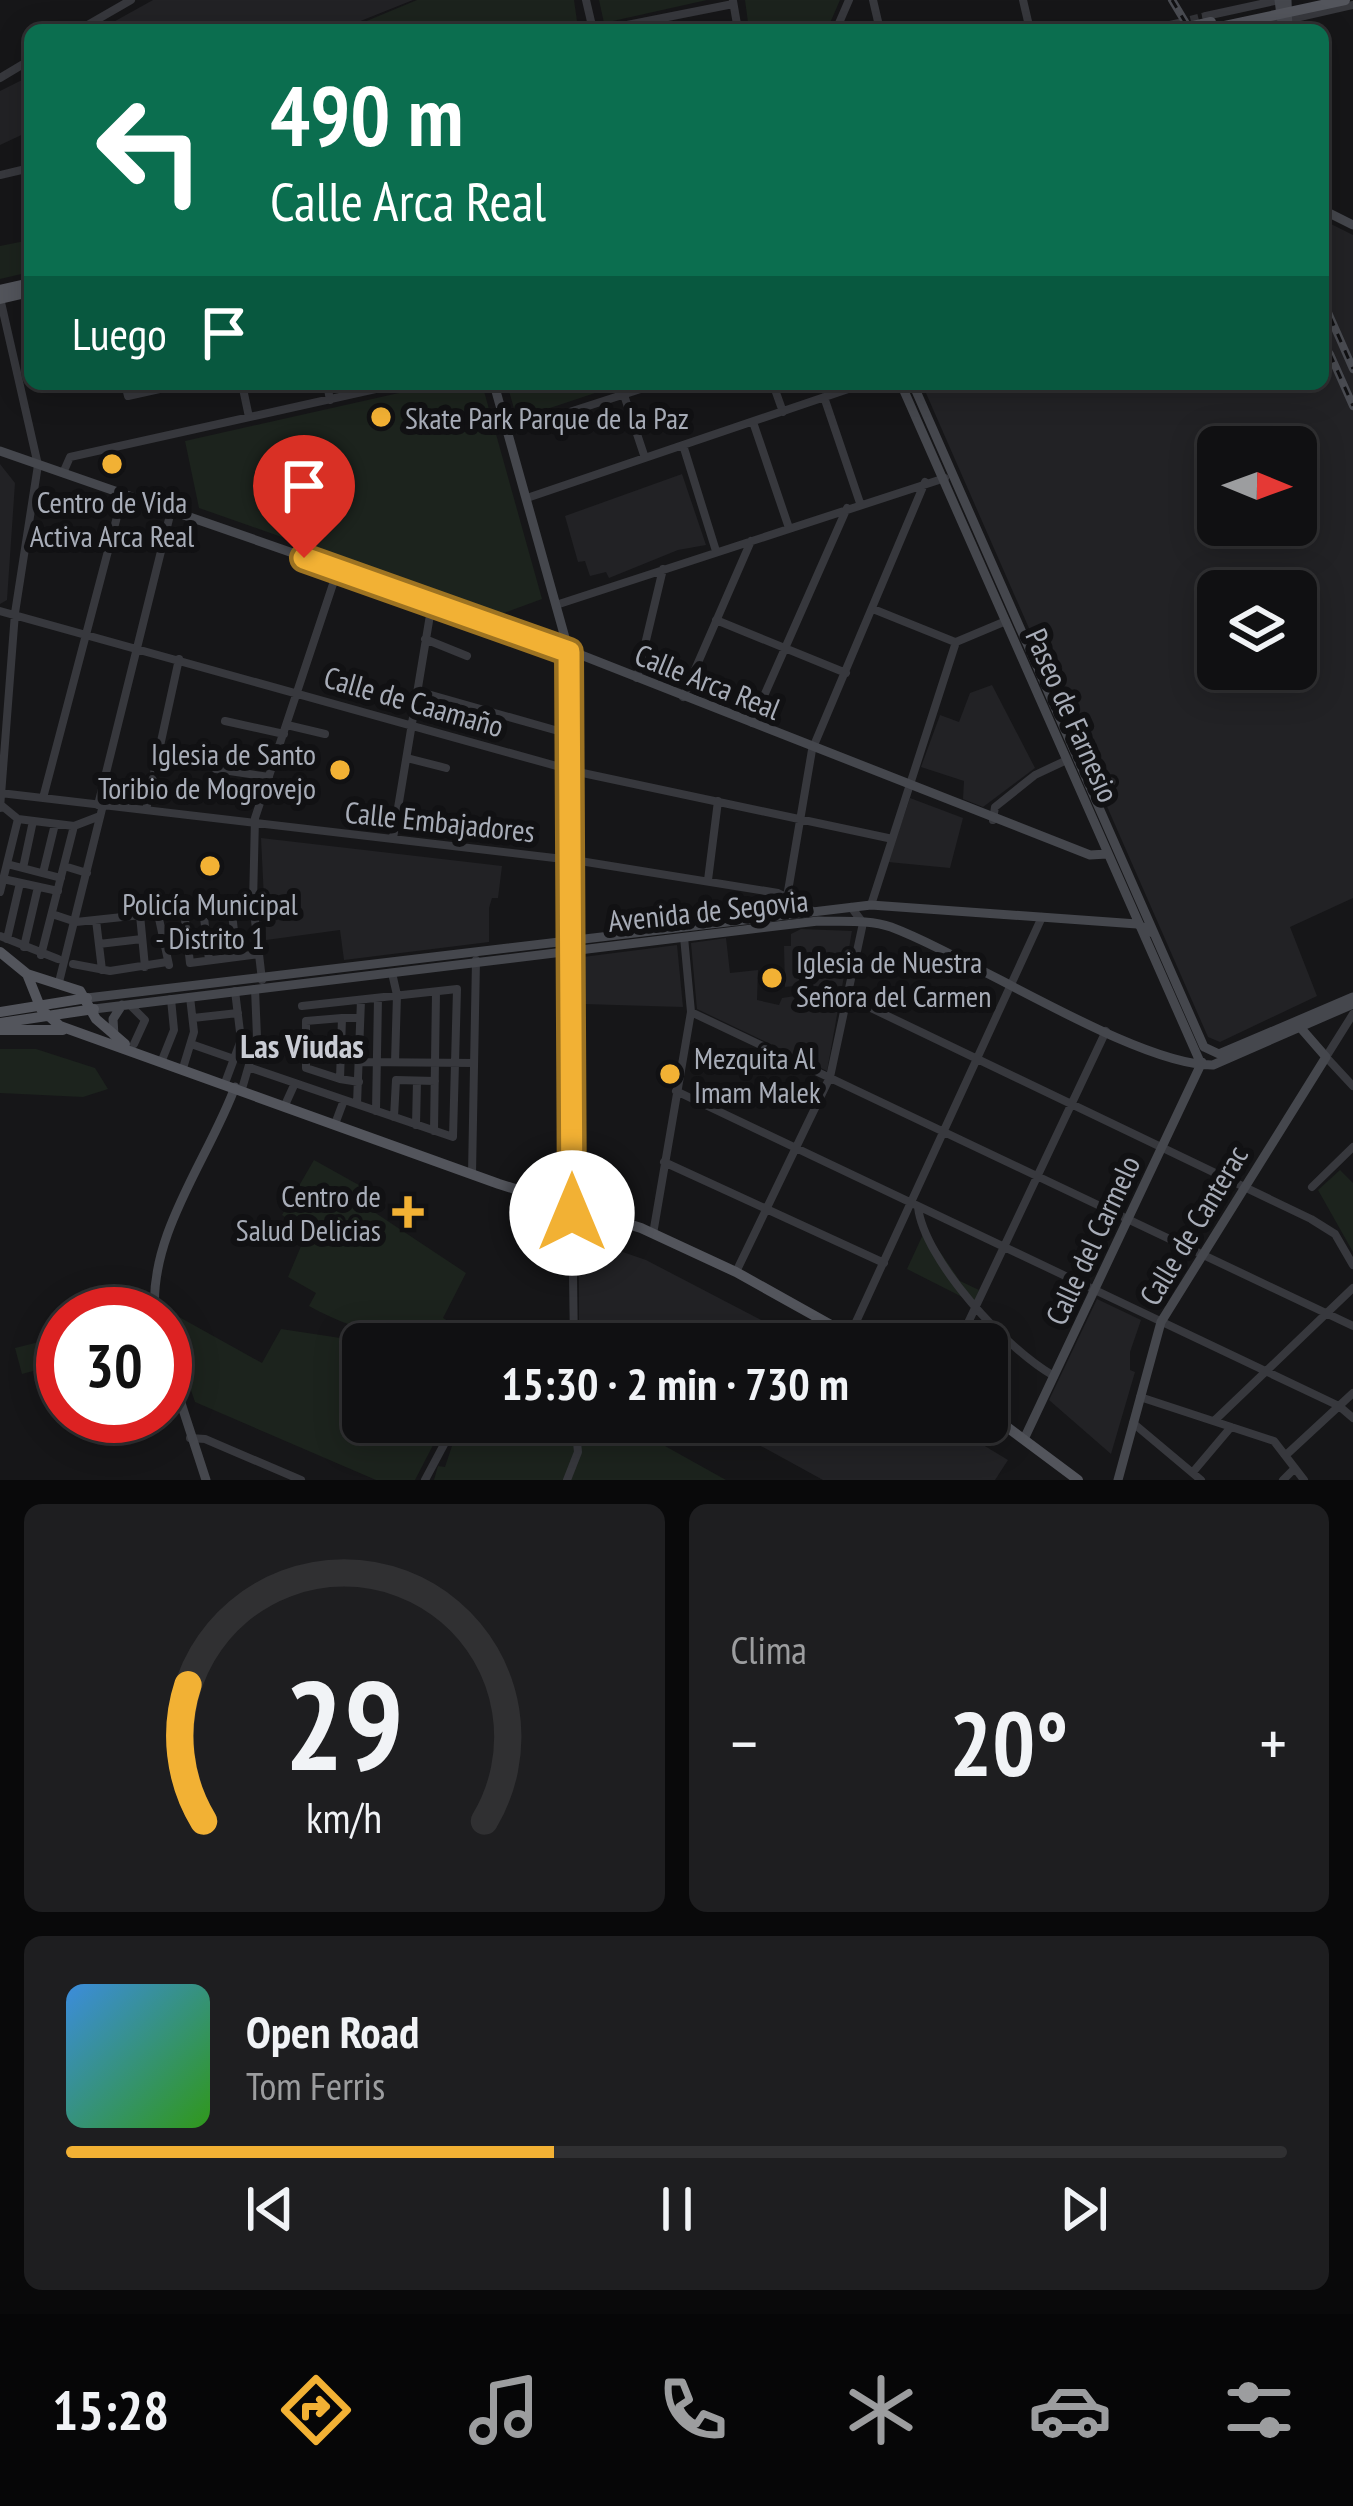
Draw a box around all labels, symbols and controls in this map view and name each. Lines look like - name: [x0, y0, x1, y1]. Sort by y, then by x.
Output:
- text: 490 m: [270, 60, 463, 169]
- icon: left: [72, 72, 228, 228]
- text: Calle Arca Real: [270, 166, 546, 236]
- icon: arrive: [191, 300, 257, 366]
- text: Luego: [72, 304, 167, 362]
- place label: Skate Park Parque de la Paz: [405, 398, 689, 437]
- marker: Skate Park Parque de la Paz: [368, 404, 394, 430]
- north arrow: [1197, 426, 1317, 546]
- map controls: [1197, 426, 1317, 690]
- pin: [253, 435, 355, 558]
- marker: Centro de Vida Activa Arca Real: [99, 451, 125, 477]
- icon: arrive: [271, 453, 337, 519]
- place label: Centro de Vida Activa Arca Real: [30, 482, 194, 555]
- button: layers: [1197, 570, 1317, 690]
- street label: Paseo de Farnesio: [1017, 622, 1129, 808]
- street label: Calle Arca Real: [630, 634, 786, 728]
- street label: Calle de Caamaño: [320, 657, 508, 745]
- place label: Iglesia de Santo Toribio de Mogrovejo: [98, 734, 316, 807]
- marker: Iglesia de Santo Toribio de Mogrovejo: [327, 757, 353, 783]
- street label: Calle Embajadores: [343, 792, 537, 850]
- marker: Policía Municipal - Distrito 1: [197, 853, 223, 879]
- street label: Avenida de Segovia: [606, 880, 810, 940]
- place label: Policía Municipal - Distrito 1: [122, 884, 298, 957]
- place label: Iglesia de Nuestra Señora del Carmen: [796, 942, 991, 1015]
- marker: Iglesia de Nuestra Señora del Carmen: [759, 965, 785, 991]
- district label: Las Viudas: [240, 1024, 364, 1067]
- place label: Mezquita Al Imam Malek: [694, 1038, 821, 1111]
- marker: Mezquita Al Imam Malek: [657, 1061, 683, 1087]
- street label: Calle de Canterac: [1130, 1138, 1256, 1312]
- street label: Calle del Carmelo: [1036, 1149, 1148, 1331]
- position arrow: [509, 1150, 635, 1276]
- place label: Centro de Salud Delicias: [236, 1176, 381, 1249]
- marker: Centro de Salud Delicias: [392, 1196, 424, 1228]
- speed limit sign: 30: [36, 1287, 192, 1443]
- text: 15:30 · 2 min · 730 m: [501, 1354, 849, 1412]
- text: Clima: [731, 1624, 807, 1675]
- text: 29: [285, 1643, 404, 1804]
- text: 20°: [949, 1684, 1068, 1801]
- text: −: [731, 1700, 758, 1785]
- text: +: [1260, 1700, 1287, 1785]
- text: km/h: [306, 1789, 382, 1845]
- text: Open Road: [246, 2002, 419, 2060]
- text: Tom Ferris: [246, 2060, 385, 2111]
- icon: previous: [237, 2176, 303, 2242]
- icon: pause: [644, 2176, 710, 2242]
- icon: next: [1051, 2176, 1117, 2242]
- icon: directions: [274, 2368, 358, 2452]
- icon: music: [462, 2368, 546, 2452]
- icon: phone: [651, 2368, 735, 2452]
- icon: climate: [839, 2368, 923, 2452]
- icon: car: [1028, 2368, 1112, 2452]
- icon: filters: [1217, 2368, 1301, 2452]
- text: 15:28: [52, 2375, 169, 2445]

